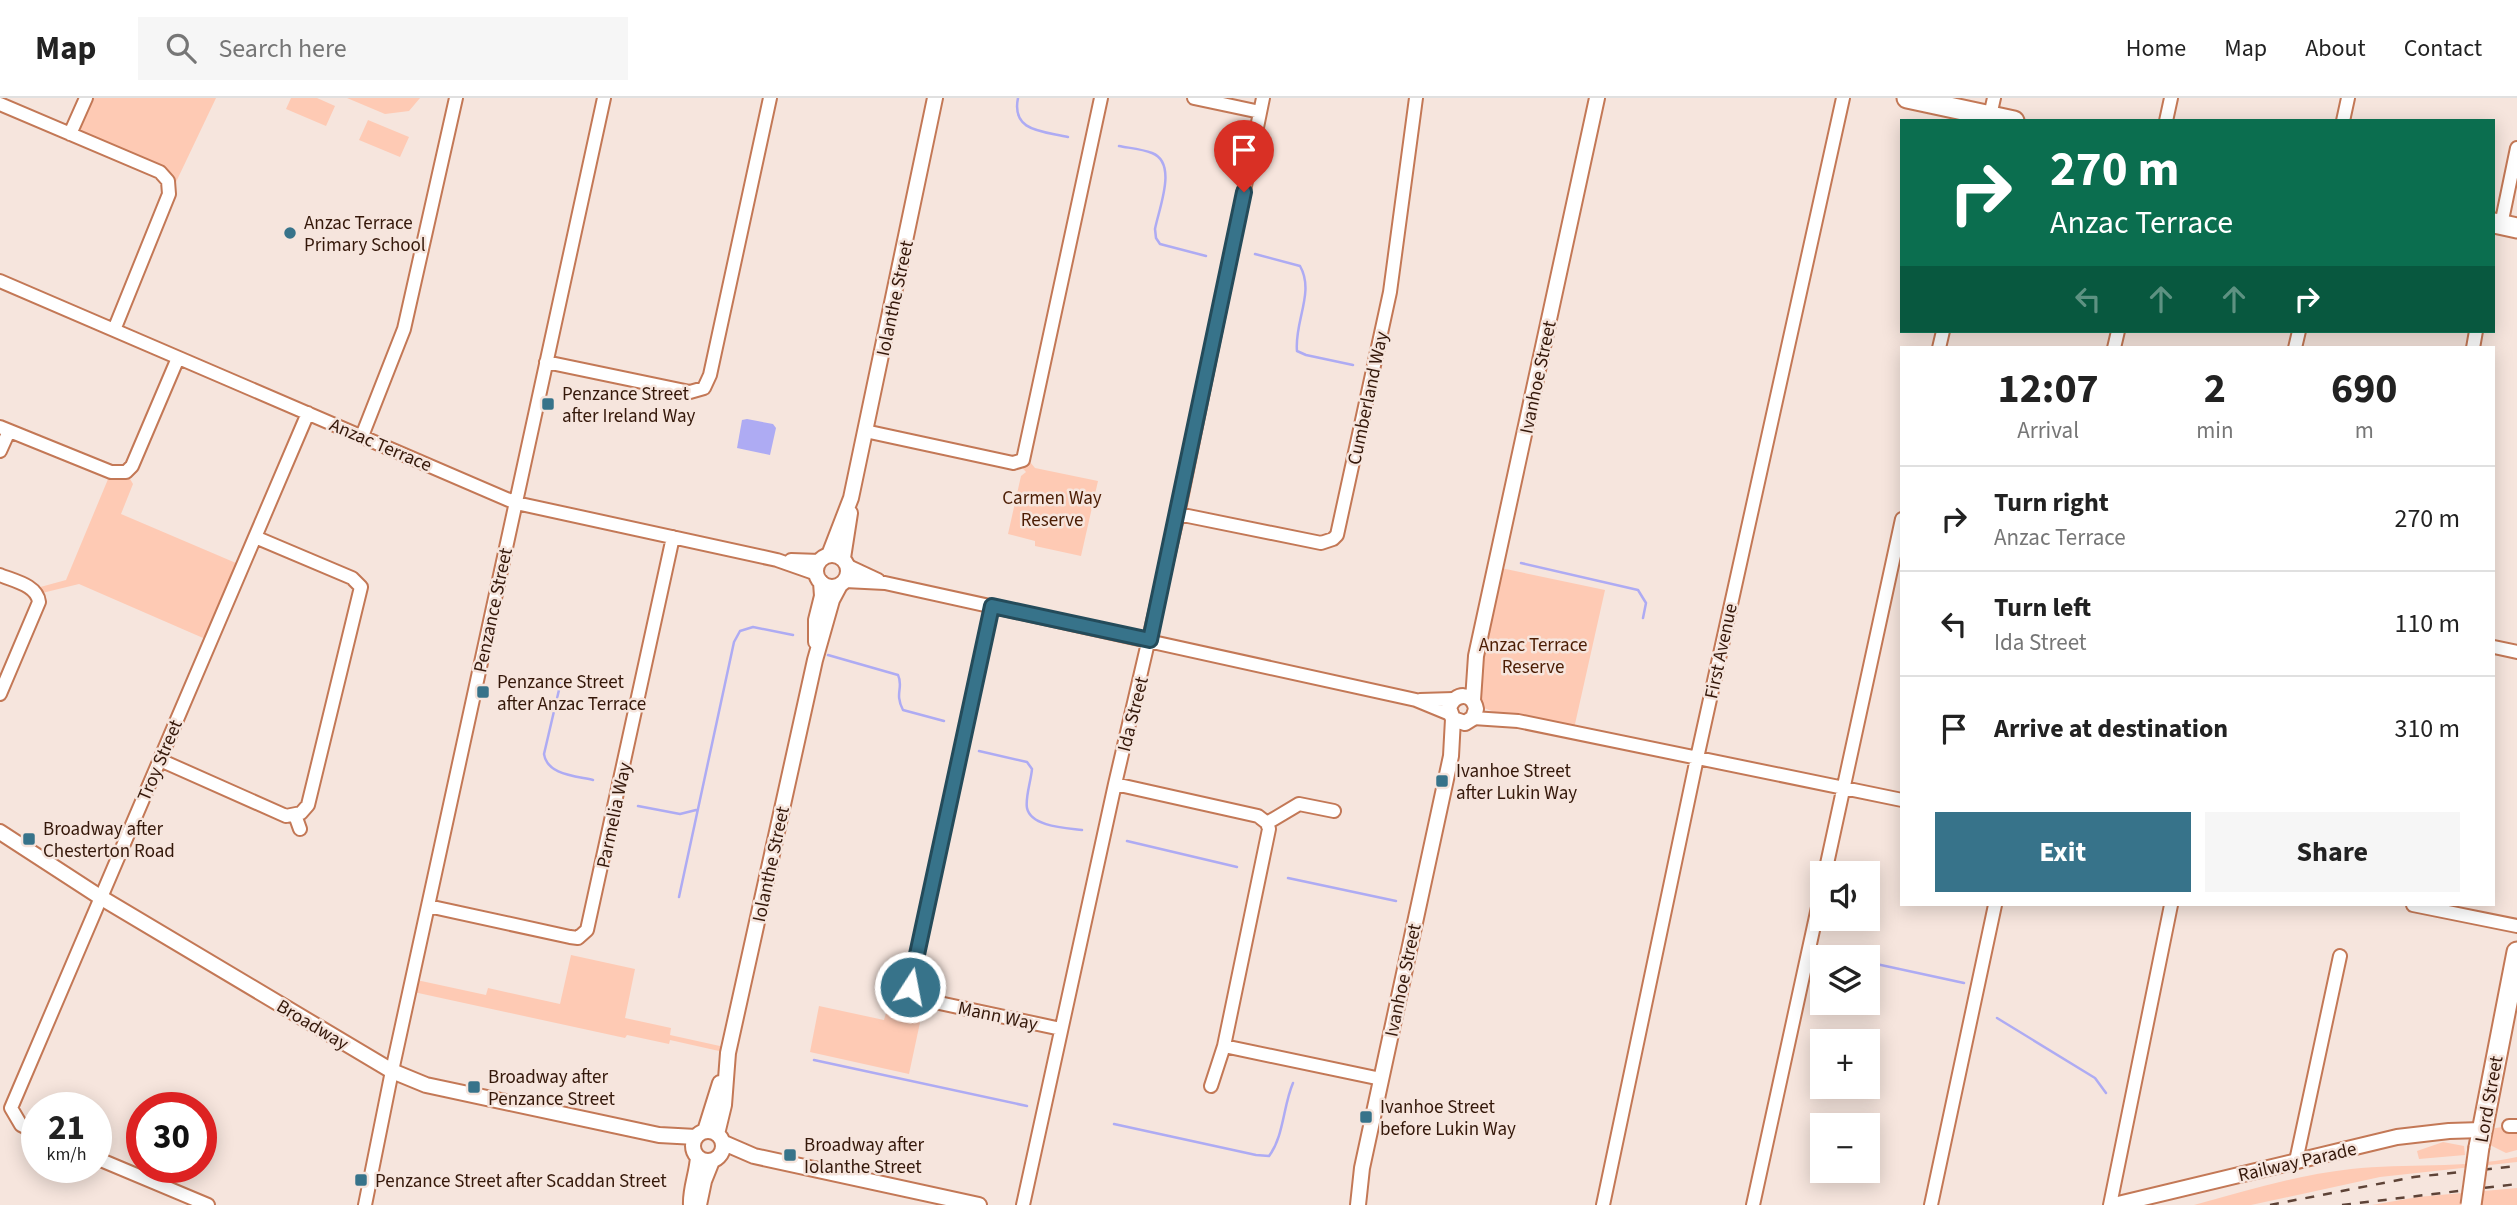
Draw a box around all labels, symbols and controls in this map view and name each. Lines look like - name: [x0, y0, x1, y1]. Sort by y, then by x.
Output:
- search box: [138, 17, 628, 80]
- text: Map: [35, 25, 96, 72]
- icon: search: [162, 29, 200, 67]
- text: Search here: [218, 30, 347, 67]
- text: Home: [2126, 31, 2186, 66]
- text: Map: [2224, 31, 2267, 66]
- text: About: [2305, 31, 2366, 66]
- text: Contact: [2404, 31, 2482, 66]
- pin: [1214, 120, 1274, 192]
- icon: arrive: [1225, 131, 1263, 169]
- text: 270 m: [2050, 135, 2179, 205]
- icon: right: [1935, 147, 2026, 238]
- text: Anzac Terrace: [2050, 200, 2233, 246]
- place label: Anzac Terrace Primary School: [304, 210, 426, 259]
- marker: Anzac Terrace Primary School: [282, 225, 298, 241]
- street label: Iolanthe Street: [870, 237, 921, 359]
- icon: left: [2069, 280, 2107, 318]
- icon: ahead: [2142, 280, 2180, 318]
- icon: ahead: [2215, 280, 2253, 318]
- icon: right: [2288, 280, 2326, 318]
- street label: Ivanhoe Street: [1513, 318, 1564, 436]
- street label: Cumberland Way: [1341, 329, 1396, 467]
- text: 12:07: [1997, 359, 2099, 419]
- text: 2: [2204, 359, 2226, 419]
- text: 690: [2331, 359, 2398, 419]
- place label: Penzance Street after Ireland Way: [562, 381, 696, 430]
- marker: Penzance Street after Ireland Way: [540, 396, 556, 412]
- street label: Anzac Terrace: [325, 412, 436, 479]
- text: Arrival: [2017, 414, 2079, 447]
- text: min: [2196, 414, 2234, 447]
- text: m: [2355, 414, 2374, 447]
- text: Turn right: [1994, 484, 2109, 521]
- park label: Carmen Way Reserve: [1002, 485, 1102, 534]
- icon: right: [1935, 500, 1973, 538]
- text: 270 m: [2394, 500, 2460, 537]
- text: Anzac Terrace: [1994, 521, 2126, 554]
- street label: Penzance Street: [467, 545, 520, 675]
- text: Turn left: [1994, 589, 2091, 626]
- street label: First Avenue: [1698, 601, 1745, 702]
- icon: left: [1935, 605, 1973, 643]
- text: 110 m: [2394, 605, 2460, 642]
- text: Ida Street: [1994, 626, 2087, 659]
- park label: Anzac Terrace Reserve: [1479, 632, 1587, 681]
- place label: Penzance Street after Anzac Terrace: [497, 669, 646, 718]
- street label: Ida Street: [1111, 673, 1156, 755]
- marker: Penzance Street after Anzac Terrace: [475, 684, 491, 700]
- icon: arrive: [1935, 710, 1973, 748]
- text: Arrive at destination: [1994, 710, 2228, 747]
- text: 310 m: [2394, 710, 2460, 747]
- street label: Troy Street: [131, 715, 190, 806]
- place label: Ivanhoe Street after Lukin Way: [1456, 758, 1577, 807]
- street label: Parmelia Way: [590, 760, 639, 871]
- marker: Ivanhoe Street after Lukin Way: [1434, 773, 1450, 789]
- street label: Iolanthe Street: [746, 803, 797, 925]
- button: Exit: [1935, 812, 2191, 892]
- button: Share: [2205, 812, 2460, 892]
- place label: Broadway after Chesterton Road: [43, 816, 175, 865]
- marker: Broadway after Chesterton Road: [21, 831, 37, 847]
- map controls: [1810, 861, 1880, 1183]
- button: sound: [1810, 861, 1880, 931]
- street label: Ivanhoe Street: [1378, 921, 1429, 1039]
- button: layers: [1810, 945, 1880, 1015]
- position arrow: [873, 950, 947, 1024]
- street label: Broadway: [271, 993, 353, 1057]
- street label: Mann Way: [955, 995, 1040, 1038]
- button: +: [1810, 1029, 1880, 1099]
- street label: Lord Street: [2469, 1053, 2510, 1145]
- place label: Broadway after Penzance Street: [488, 1064, 615, 1113]
- marker: Broadway after Penzance Street: [466, 1079, 482, 1095]
- speed limit sign: 30: [126, 1092, 217, 1183]
- place label: Ivanhoe Street before Lukin Way: [1380, 1094, 1516, 1143]
- text: 21: [48, 1103, 85, 1153]
- marker: Ivanhoe Street before Lukin Way: [1358, 1109, 1374, 1125]
- button: −: [1810, 1113, 1880, 1183]
- place label: Broadway after Iolanthe Street: [804, 1132, 924, 1181]
- street label: Railway Parade: [2235, 1136, 2359, 1189]
- text: km/h: [47, 1142, 86, 1167]
- marker: Broadway after Iolanthe Street: [782, 1147, 798, 1163]
- place label: Penzance Street after Scaddan Street: [375, 1168, 667, 1195]
- marker: Penzance Street after Scaddan Street: [353, 1172, 369, 1188]

